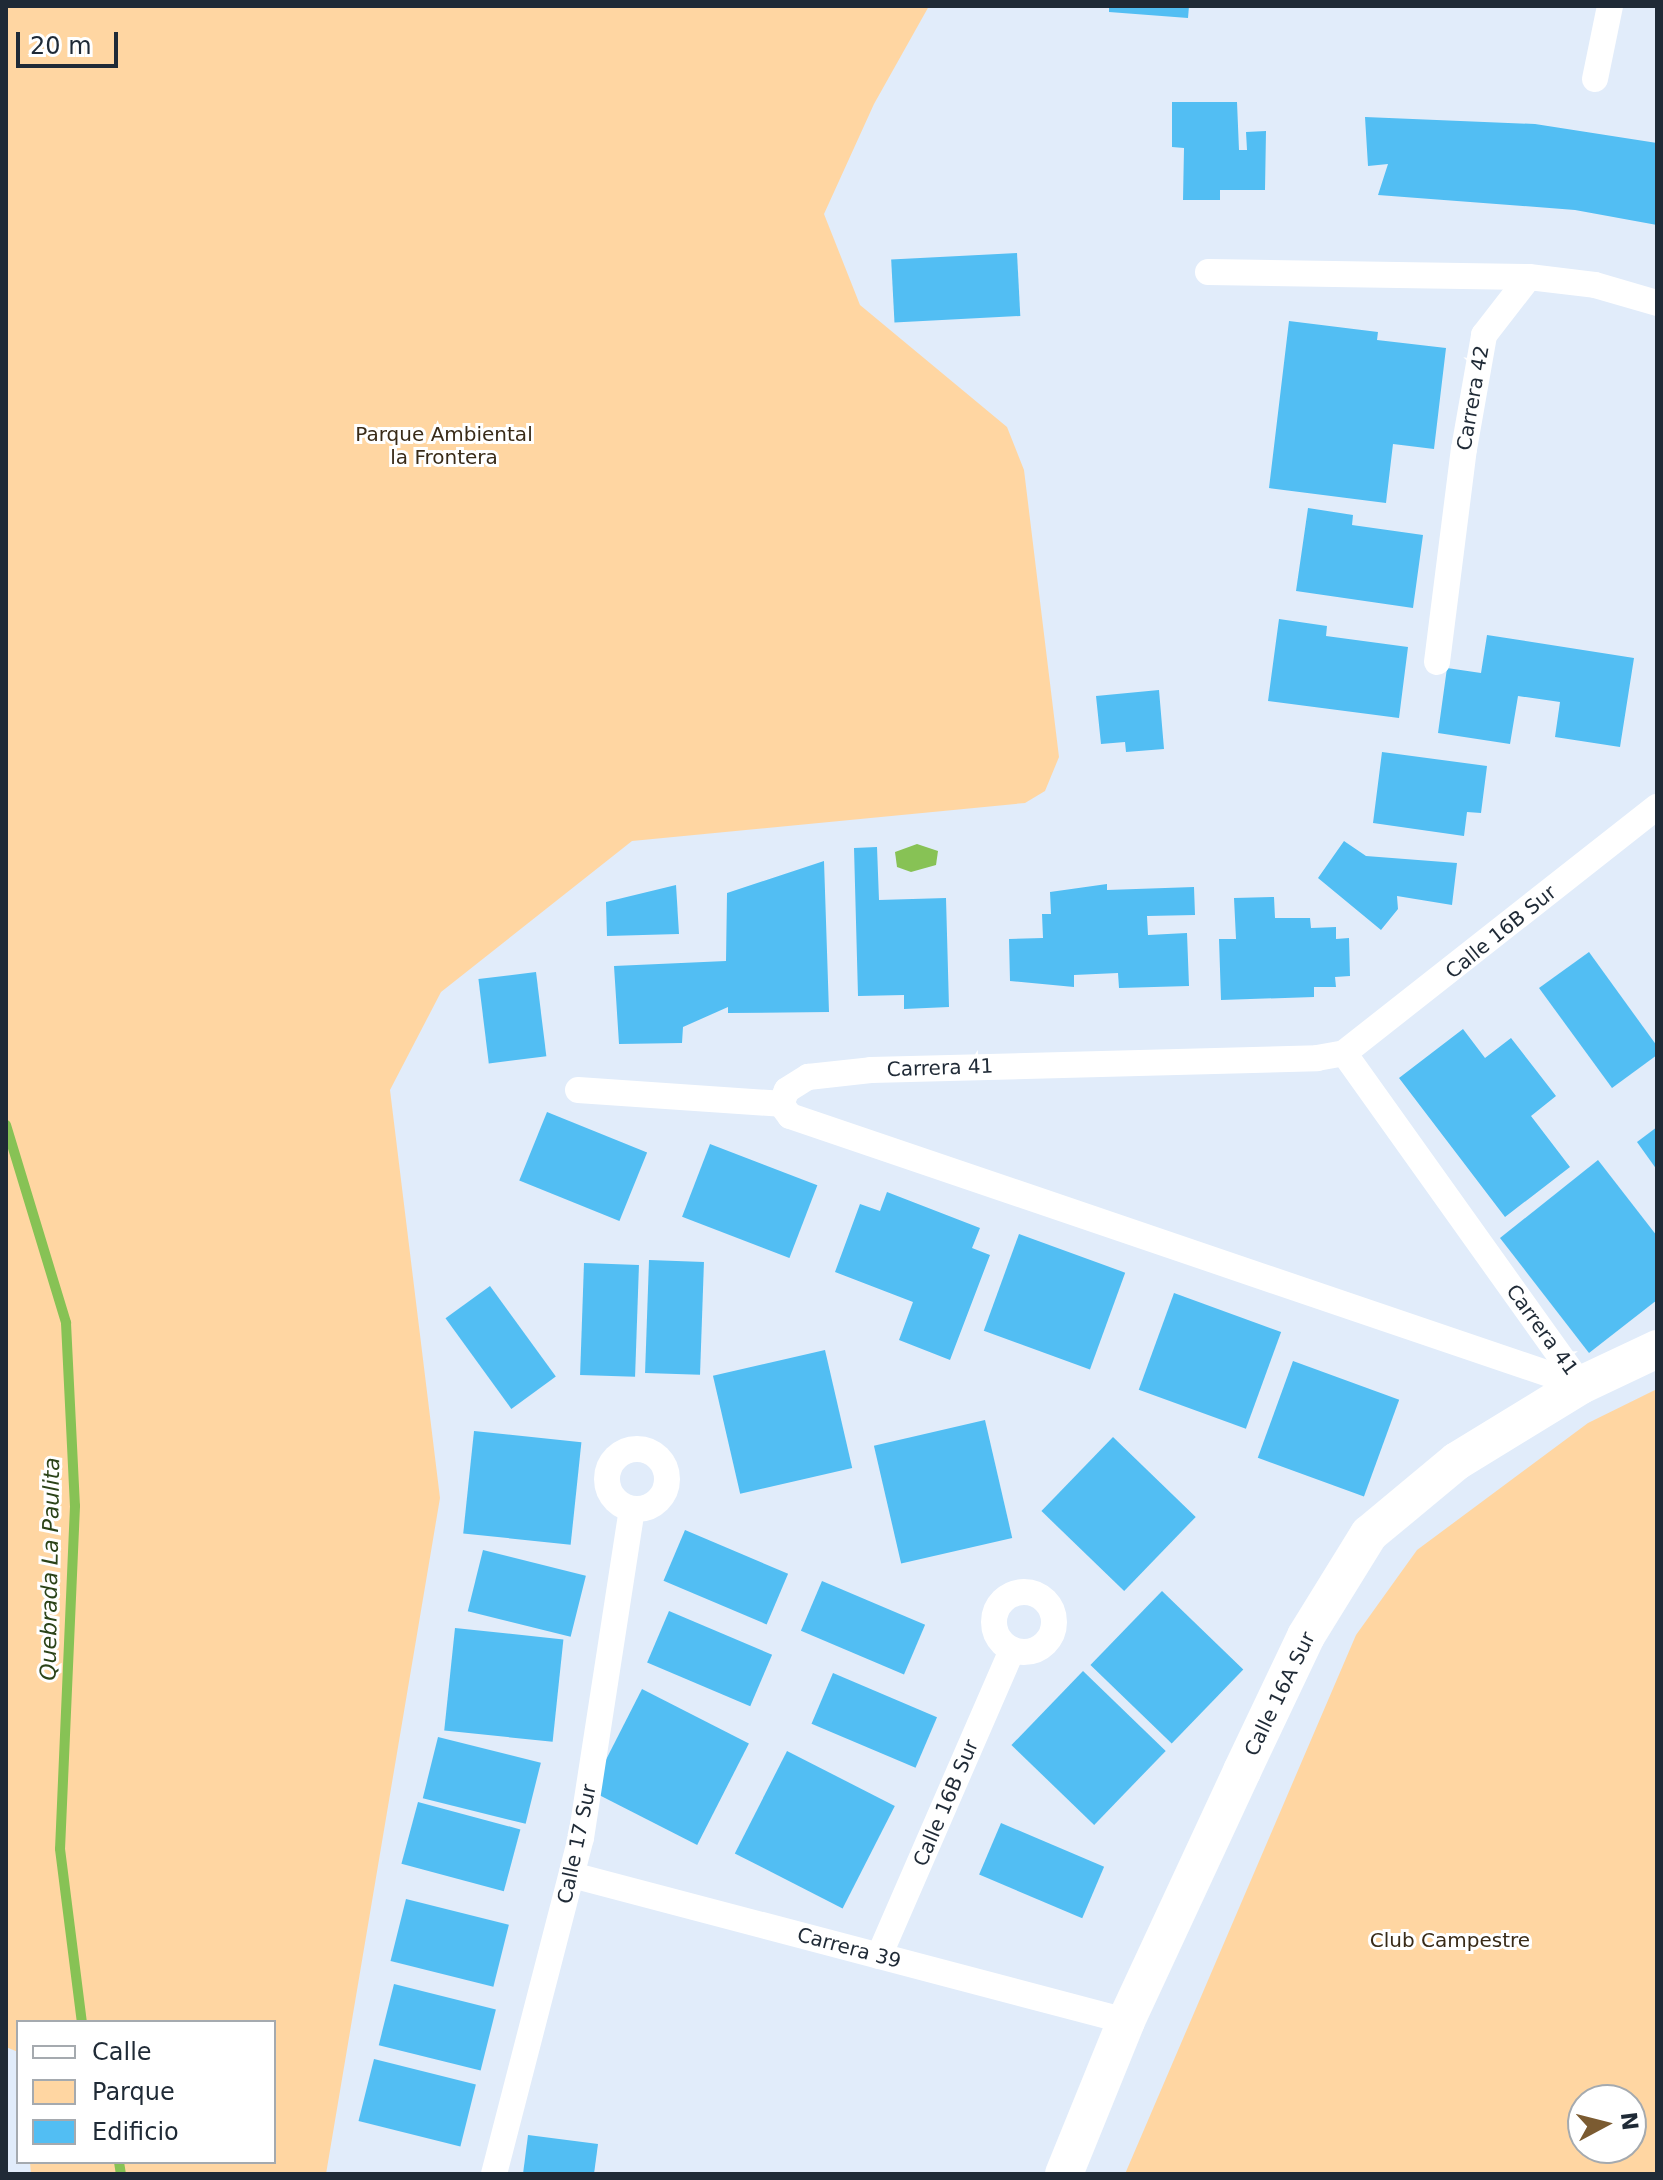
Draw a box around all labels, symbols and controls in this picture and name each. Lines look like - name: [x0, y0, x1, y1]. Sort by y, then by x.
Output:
- scale bar: [20, 16, 122, 66]
- text: 20 m: [30, 32, 92, 60]
- street label: Carrera 42: [1452, 343, 1494, 453]
- park label: Parque Ambiental la Frontera: [355, 422, 533, 469]
- street label: Calle 16B Sur: [1441, 880, 1561, 984]
- street label: Carrera 41: [886, 1054, 994, 1082]
- street label: Carrera 41: [1501, 1280, 1583, 1380]
- water label: Quebrada La Paulita: [35, 1457, 65, 1681]
- street label: Calle 16A Sur: [1240, 1628, 1320, 1760]
- street label: Calle 16B Sur: [909, 1736, 983, 1870]
- street label: Calle 17 Sur: [553, 1782, 601, 1906]
- street label: Carrera 39: [794, 1923, 904, 1973]
- park label: Club Campestre: [1370, 1928, 1530, 1952]
- legend: [16, 2020, 276, 2164]
- text: Calle: [92, 2038, 152, 2066]
- text: Parque: [92, 2078, 175, 2106]
- north arrow: [1567, 2084, 1647, 2164]
- text: N: [1616, 2111, 1643, 2132]
- text: Edificio: [92, 2118, 179, 2146]

